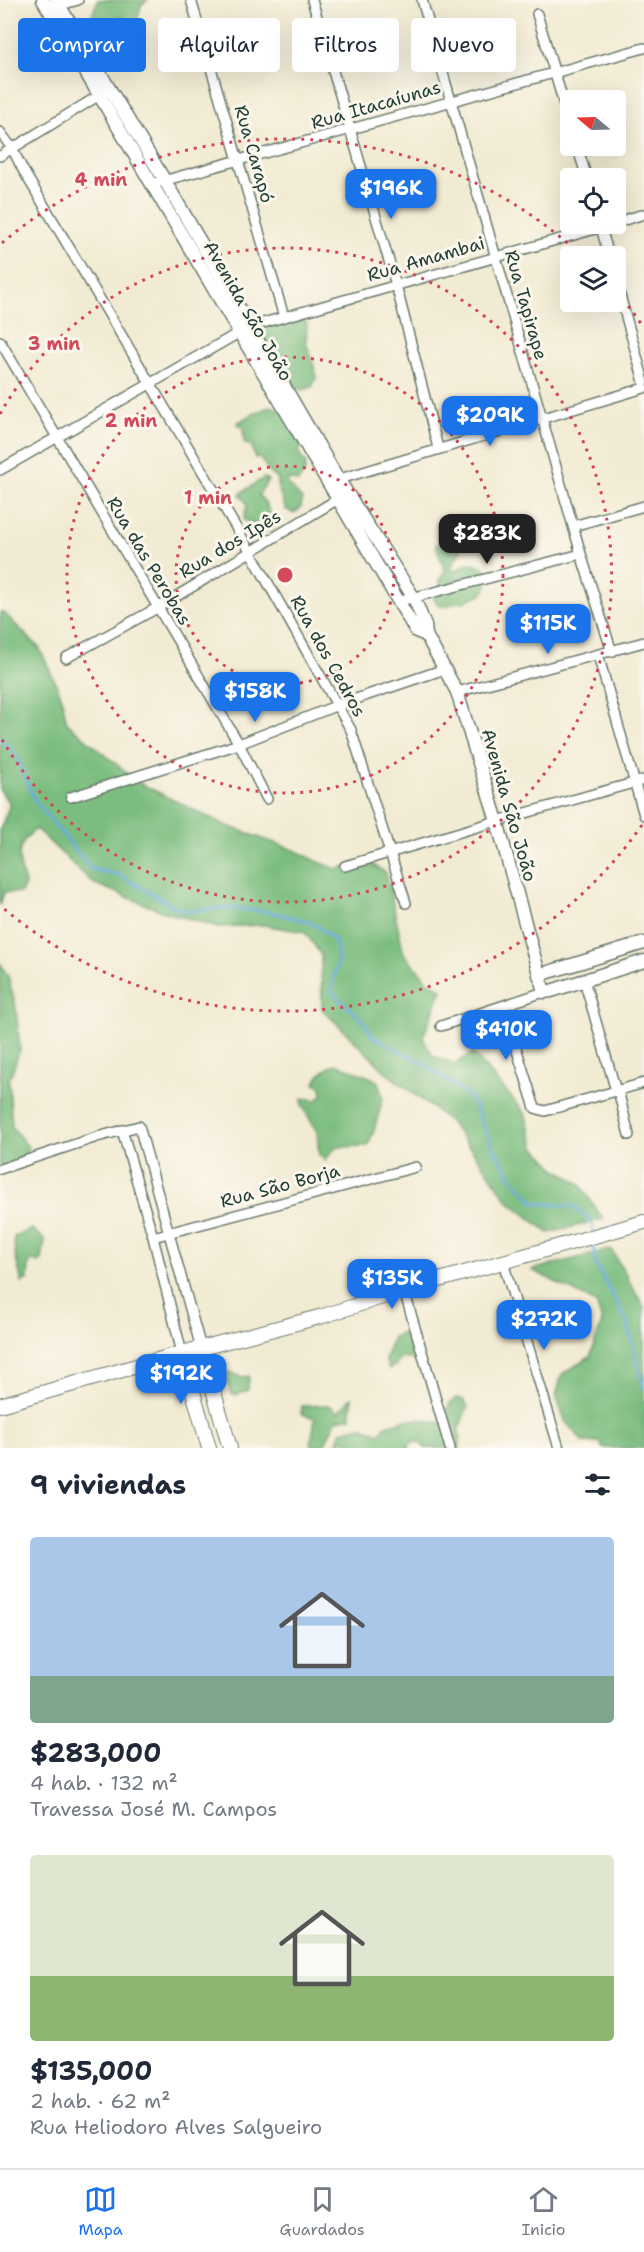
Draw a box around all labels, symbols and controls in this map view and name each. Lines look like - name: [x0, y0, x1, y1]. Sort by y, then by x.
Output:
- chip: Comprar: [18, 18, 146, 72]
- chip: Alquilar: [158, 18, 280, 72]
- chip: Filtros: [292, 18, 399, 72]
- chip: Nuevo: [411, 18, 516, 72]
- street label: Rua Itacaíunas: [308, 75, 444, 135]
- north arrow: [560, 90, 626, 156]
- map controls: [560, 90, 626, 312]
- street label: Rua Carapó: [229, 102, 279, 206]
- text: 4 min: [75, 168, 127, 192]
- button: locate: [560, 168, 626, 234]
- pin: $196K: [349, 169, 433, 220]
- text: $196K: [359, 175, 423, 201]
- street label: Rua Amambai: [364, 231, 488, 287]
- street label: Avenida São João: [198, 237, 298, 385]
- button: layers: [560, 246, 626, 312]
- street label: Rua Tapirape: [499, 247, 553, 363]
- text: 3 min: [28, 332, 80, 356]
- pin: $209K: [448, 396, 532, 447]
- text: $209K: [456, 402, 524, 428]
- text: 2 min: [105, 409, 157, 433]
- text: 1 min: [184, 486, 232, 510]
- street label: Rua das Perobas: [101, 492, 197, 630]
- street label: Rua dos Ipês: [175, 504, 285, 584]
- pin: $283K: [445, 514, 529, 565]
- text: $283K: [453, 520, 521, 546]
- centre of rings: [275, 565, 295, 585]
- street label: Rua dos Cedros: [285, 591, 371, 721]
- pin: $115K: [506, 604, 590, 655]
- text: $115K: [520, 610, 576, 636]
- pin: $158K: [213, 672, 297, 723]
- text: $158K: [224, 678, 286, 704]
- street label: Avenida São João: [476, 726, 542, 884]
- pin: $410K: [464, 1010, 548, 1061]
- text: $410K: [475, 1016, 537, 1042]
- street label: Rua São Borja: [218, 1159, 342, 1213]
- pin: $135K: [350, 1259, 434, 1310]
- text: $135K: [361, 1265, 423, 1291]
- pin: $272K: [502, 1300, 586, 1351]
- text: $272K: [511, 1306, 577, 1332]
- pin: $192K: [139, 1354, 223, 1405]
- text: $192K: [149, 1360, 213, 1386]
- text: 9 viviendas: [30, 1467, 186, 1502]
- icon: filters: [581, 1468, 614, 1501]
- icon: home: [268, 1576, 376, 1684]
- text: $283,000: [30, 1735, 161, 1770]
- text: 4 hab. · 132 m²: [30, 1770, 178, 1796]
- text: Travessa José M. Campos: [30, 1796, 277, 1822]
- icon: home: [268, 1894, 376, 2002]
- text: $135,000: [30, 2053, 152, 2088]
- text: 2 hab. · 62 m²: [30, 2088, 171, 2114]
- text: Rua Heliodoro Alves Salgueiro: [30, 2114, 322, 2140]
- tab: Mapa: [78, 2183, 123, 2240]
- tab: Guardados: [280, 2183, 365, 2240]
- tab: Inicio: [522, 2183, 566, 2240]

